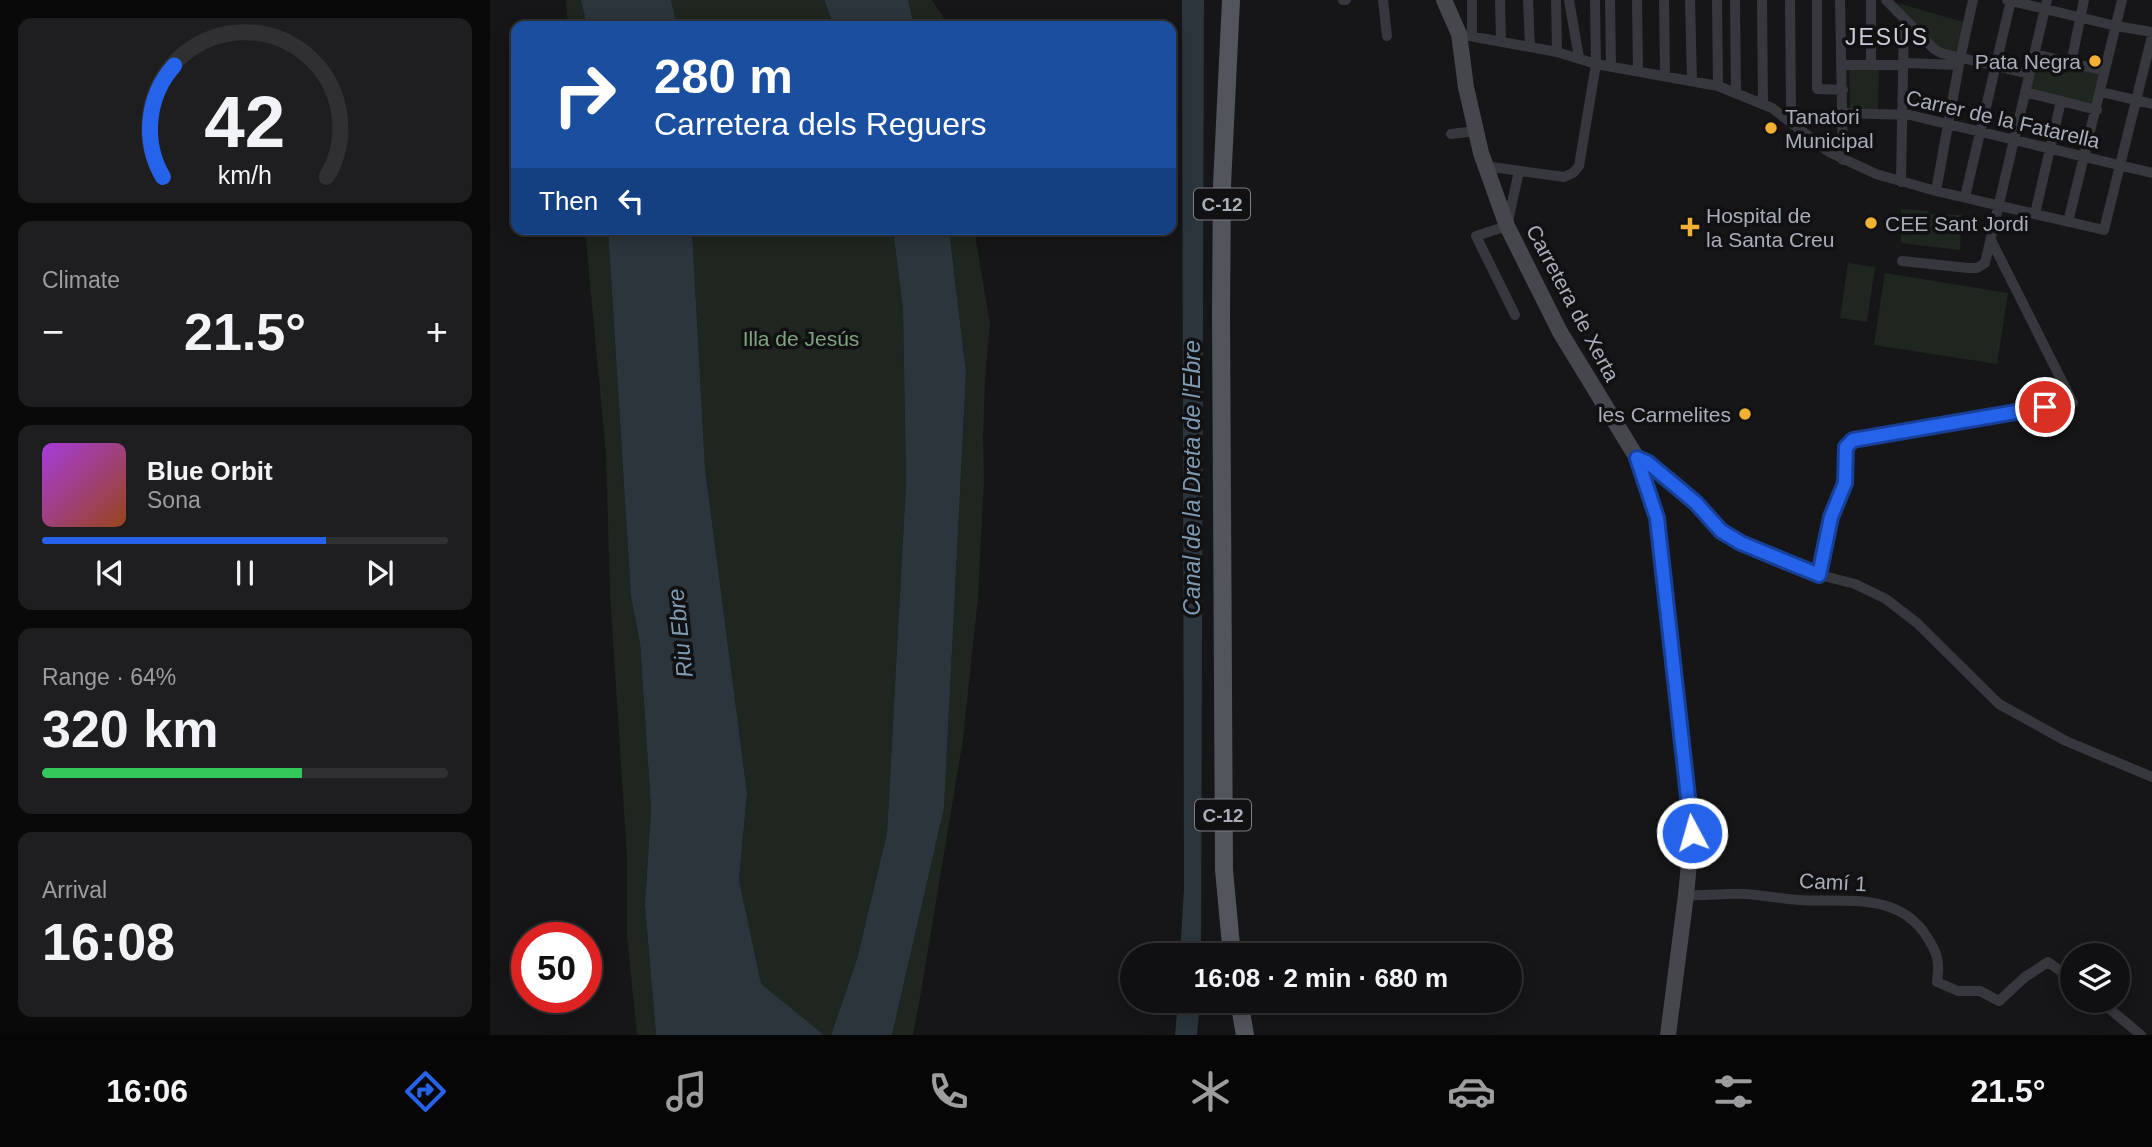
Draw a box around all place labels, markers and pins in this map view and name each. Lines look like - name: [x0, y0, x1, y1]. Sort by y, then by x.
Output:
- place label: Pata Negra: [1975, 50, 2081, 73]
- marker: Pata Negra: [2087, 53, 2103, 69]
- place label: Tanatori Municipal: [1785, 105, 1874, 152]
- marker: Tanatori Municipal: [1763, 120, 1779, 136]
- place label: Hospital de la Santa Creu: [1706, 204, 1834, 251]
- place label: CEE Sant Jordi: [1885, 212, 2029, 235]
- marker: CEE Sant Jordi: [1863, 215, 1879, 231]
- marker: Hospital de la Santa Creu: [1680, 217, 1700, 237]
- pin: [2015, 377, 2075, 437]
- place label: les Carmelites: [1598, 403, 1731, 426]
- marker: les Carmelites: [1737, 406, 1753, 422]

